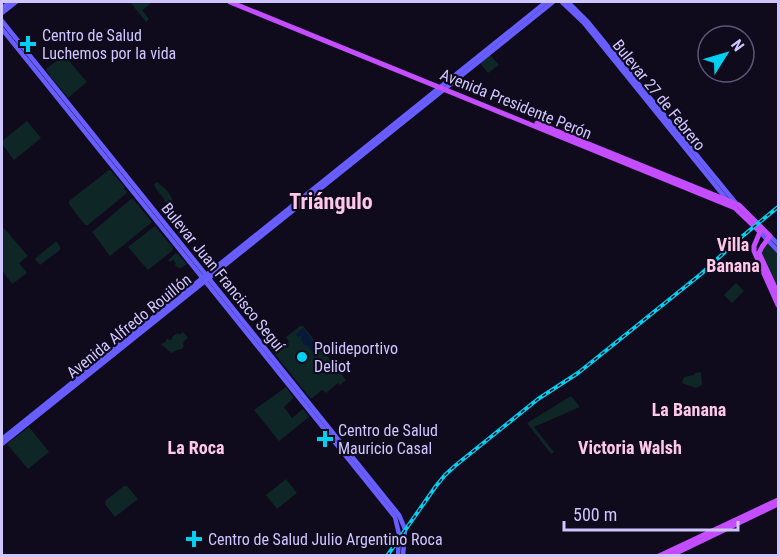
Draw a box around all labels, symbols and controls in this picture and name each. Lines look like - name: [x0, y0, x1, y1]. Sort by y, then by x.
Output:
- north arrow: [696, 24, 756, 84]
- place label: Centro de Salud Luchemos por la vida: [42, 26, 176, 63]
- marker: Centro de Salud Luchemos por la vida: [19, 35, 37, 53]
- street label: Bulevar 27 de Febrero: [609, 36, 709, 154]
- text: N: [727, 36, 748, 55]
- street label: Avenida Presidente Perón: [437, 65, 595, 143]
- district label: Triángulo: [289, 189, 373, 214]
- street label: Bulevar Juan Francisco Seguí: [157, 199, 289, 356]
- district label: Villa Banana: [706, 234, 760, 276]
- street label: Avenida Alfredo Rouillón: [63, 270, 195, 382]
- place label: Polideportivo Deliot: [314, 339, 398, 376]
- marker: Polideportivo Deliot: [295, 350, 309, 364]
- district label: La Banana: [652, 399, 726, 420]
- place label: Centro de Salud Mauricio Casal: [338, 421, 438, 458]
- marker: Centro de Salud Mauricio Casal: [316, 430, 334, 448]
- district label: La Roca: [168, 437, 224, 458]
- district label: Victoria Walsh: [578, 437, 682, 458]
- scale bar: [564, 494, 738, 532]
- text: 500 m: [573, 504, 617, 525]
- marker: Centro de Salud Julio Argentino Roca: [185, 530, 203, 548]
- place label: Centro de Salud Julio Argentino Roca: [208, 530, 443, 549]

